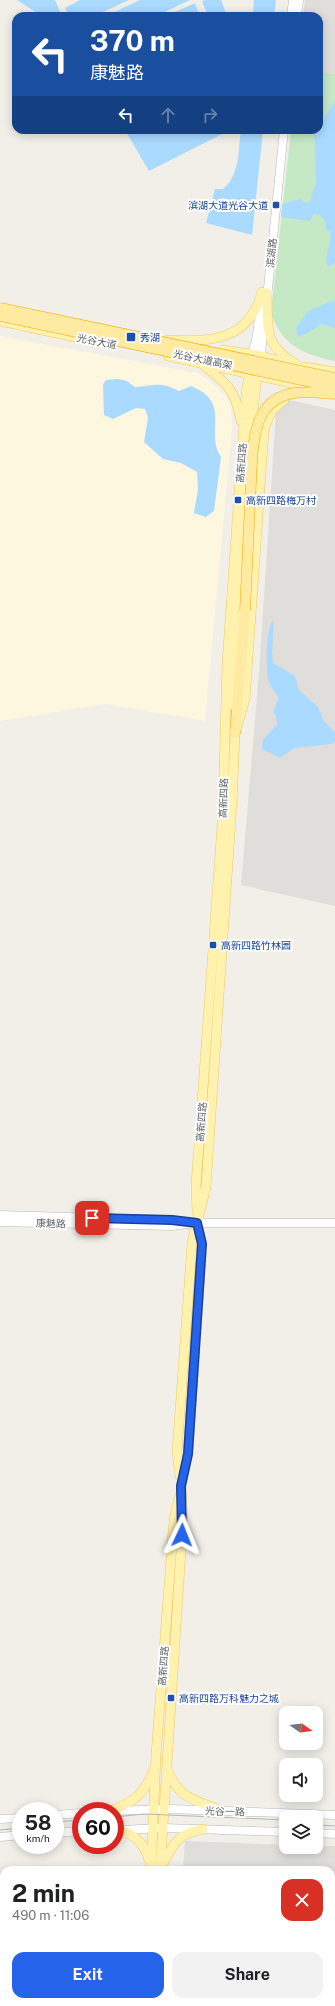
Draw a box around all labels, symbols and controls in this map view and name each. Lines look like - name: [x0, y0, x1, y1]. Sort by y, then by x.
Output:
- text: 370 m: [90, 24, 175, 57]
- icon: left: [24, 28, 76, 80]
- text: 康魅路: [90, 62, 144, 83]
- icon: left: [115, 104, 137, 126]
- icon: ahead: [157, 104, 179, 126]
- icon: right: [199, 104, 221, 126]
- place label: 滨湖大道光谷大道: [188, 199, 268, 211]
- marker: 滨湖大道光谷大道: [271, 200, 281, 210]
- street label: 滨湖路: [263, 237, 279, 269]
- street label: 光谷大道: [76, 331, 118, 351]
- marker: 秀湖: [125, 331, 137, 343]
- place label: 秀湖: [140, 331, 160, 343]
- street label: 光谷大道高架: [172, 347, 234, 371]
- street label: 高新四路: [234, 443, 248, 483]
- place label: 高新四路梅万村: [246, 494, 316, 506]
- marker: 高新四路梅万村: [233, 495, 243, 505]
- street label: 高新四路: [216, 778, 230, 818]
- place label: 高新四路竹林园: [221, 939, 291, 951]
- marker: 高新四路竹林园: [208, 940, 218, 950]
- street label: 高新四路: [194, 1102, 208, 1142]
- pin: [75, 1201, 109, 1235]
- icon: arrive: [81, 1207, 103, 1229]
- street label: 康魅路: [36, 1216, 66, 1230]
- position arrow: [161, 1514, 203, 1556]
- street label: 高新四路: [156, 1646, 170, 1686]
- place label: 高新四路万科魅力之城: [179, 1692, 279, 1704]
- marker: 高新四路万科魅力之城: [166, 1693, 176, 1703]
- north arrow: [279, 1706, 323, 1750]
- map controls: [279, 1706, 323, 1854]
- button: sound: [279, 1758, 323, 1802]
- speed limit sign: 60: [72, 1802, 124, 1854]
- street label: 光谷一路: [205, 1804, 245, 1818]
- button: layers: [279, 1810, 323, 1854]
- text: 58: [25, 1811, 51, 1835]
- text: km/h: [26, 1832, 50, 1844]
- text: 2 min: [12, 1879, 75, 1907]
- button: close: [281, 1879, 323, 1921]
- text: 490 m · 11:06: [12, 1908, 89, 1923]
- button: Exit: [12, 1952, 164, 1998]
- button: Share: [172, 1952, 323, 1998]

